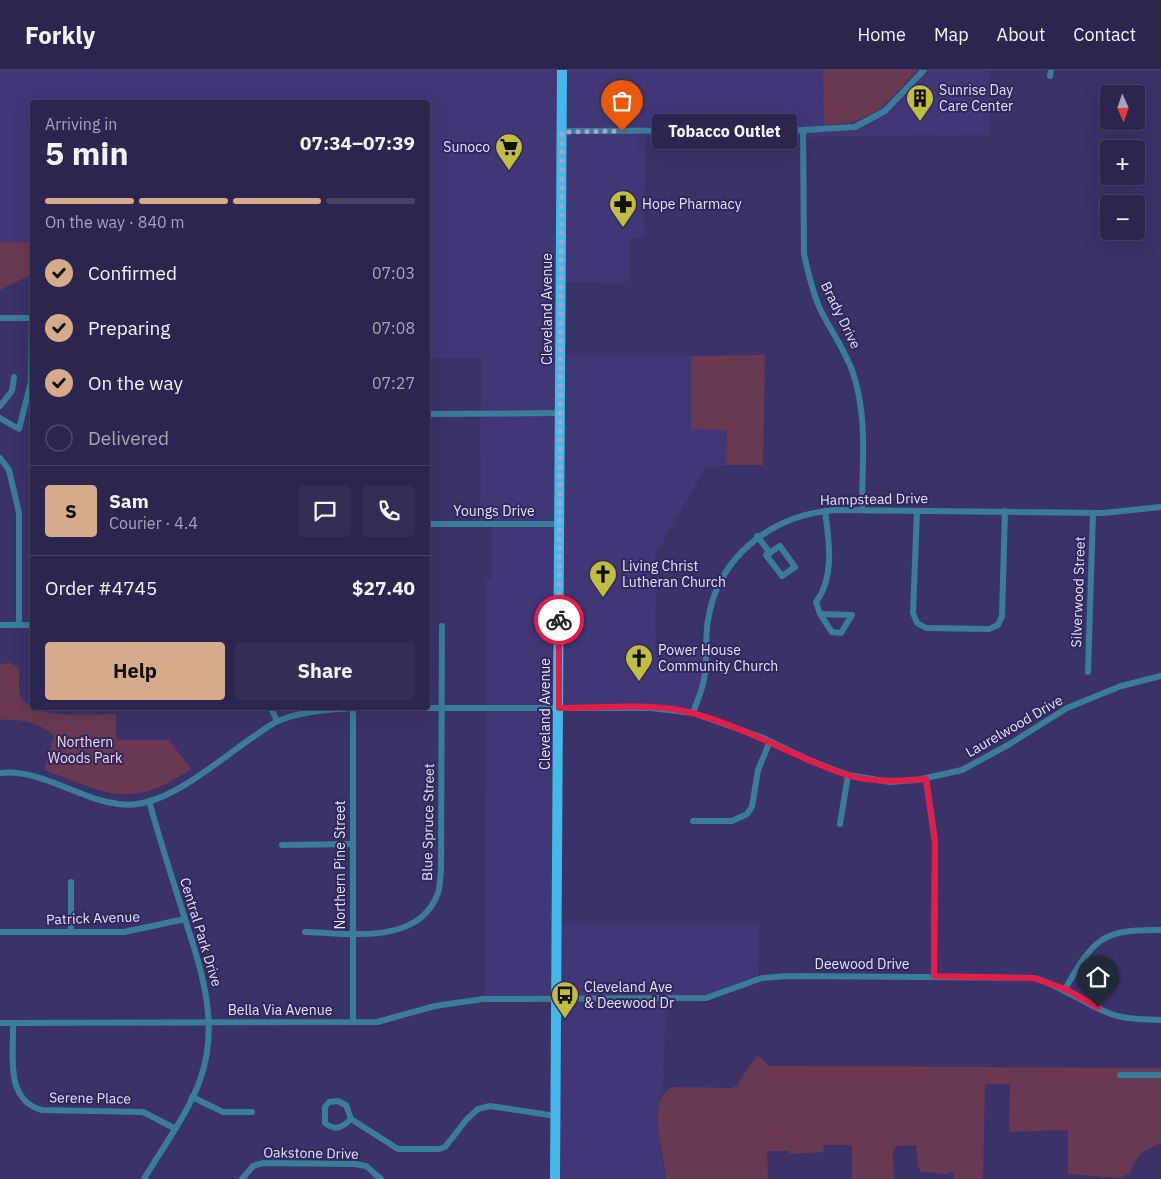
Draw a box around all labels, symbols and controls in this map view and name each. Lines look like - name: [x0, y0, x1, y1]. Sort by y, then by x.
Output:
- text: Forkly: [25, 19, 95, 51]
- text: Home: [858, 23, 906, 46]
- text: Map: [934, 23, 969, 46]
- text: About: [997, 23, 1045, 46]
- text: Contact: [1073, 23, 1136, 46]
- pin: [601, 80, 643, 131]
- place label: Sunrise Day Care Center: [939, 81, 1013, 115]
- building icon: Sunrise Day Care Center: [905, 83, 935, 122]
- north arrow: [1100, 85, 1145, 130]
- map controls: [1100, 85, 1145, 240]
- icon: bag: [608, 87, 636, 115]
- text: Arriving in: [45, 114, 117, 134]
- callout: Tobacco Outlet: [652, 114, 797, 148]
- text: Tobacco Outlet: [668, 121, 781, 141]
- text: 07:34–07:39: [300, 131, 415, 155]
- text: 5 min: [45, 132, 129, 174]
- supermarket icon: Sunoco: [494, 132, 524, 171]
- place label: Sunoco: [443, 138, 490, 156]
- button: +: [1100, 140, 1145, 185]
- pharmacy icon: Hope Pharmacy: [608, 189, 638, 228]
- place label: Hope Pharmacy: [642, 195, 742, 213]
- button: −: [1100, 195, 1145, 240]
- text: On the way · 840 m: [45, 212, 184, 232]
- street label: Cleveland Avenue: [538, 253, 556, 365]
- icon: check: [45, 259, 73, 287]
- text: Confirmed: [88, 261, 177, 285]
- text: 07:03: [372, 263, 415, 283]
- street label: Brady Drive: [817, 278, 865, 352]
- icon: check: [45, 314, 73, 342]
- text: Preparing: [88, 316, 170, 340]
- text: 07:08: [372, 318, 415, 338]
- icon: check: [45, 369, 73, 397]
- text: On the way: [88, 371, 183, 395]
- text: 07:27: [372, 373, 415, 393]
- text: Delivered: [88, 426, 169, 450]
- button: chat: [299, 485, 351, 537]
- button: phone: [363, 485, 415, 537]
- text: Sam: [109, 489, 149, 513]
- street label: Hampstead Drive: [820, 489, 929, 509]
- text: S: [65, 499, 77, 523]
- street label: Youngs Drive: [453, 502, 535, 520]
- text: Courier · 4.4: [109, 513, 198, 533]
- street label: Silverwood Street: [1067, 536, 1089, 648]
- place label: Living Christ Lutheran Church: [622, 557, 726, 591]
- church icon: Living Christ Lutheran Church: [588, 559, 618, 598]
- text: Order #4745: [45, 576, 157, 600]
- text: $27.40: [352, 576, 415, 600]
- courier: [534, 595, 584, 645]
- icon: bike: [545, 606, 573, 634]
- place label: Power House Community Church: [658, 641, 778, 675]
- button: Help: [45, 642, 225, 700]
- button: Share: [235, 642, 415, 700]
- church icon: Power House Community Church: [624, 643, 654, 682]
- street label: Cleveland Avenue: [536, 658, 554, 770]
- street label: Laurelwood Drive: [962, 691, 1066, 761]
- park label: Northern Woods Park: [48, 733, 123, 767]
- street label: Blue Spruce Street: [418, 763, 438, 881]
- street label: Northern Pine Street: [331, 800, 349, 930]
- street label: Central Park Drive: [176, 875, 226, 989]
- street label: Patrick Avenue: [46, 907, 141, 929]
- street label: Deewood Drive: [815, 955, 910, 973]
- pin: [1077, 956, 1119, 1007]
- icon: home: [1084, 963, 1112, 991]
- place label: Cleveland Ave & Deewood Dr: [584, 978, 674, 1012]
- bus stop icon: Cleveland Ave & Deewood Dr: [550, 980, 580, 1019]
- street label: Bella Via Avenue: [228, 1001, 333, 1019]
- street label: Serene Place: [49, 1088, 131, 1108]
- street label: Oakstone Drive: [263, 1143, 359, 1163]

